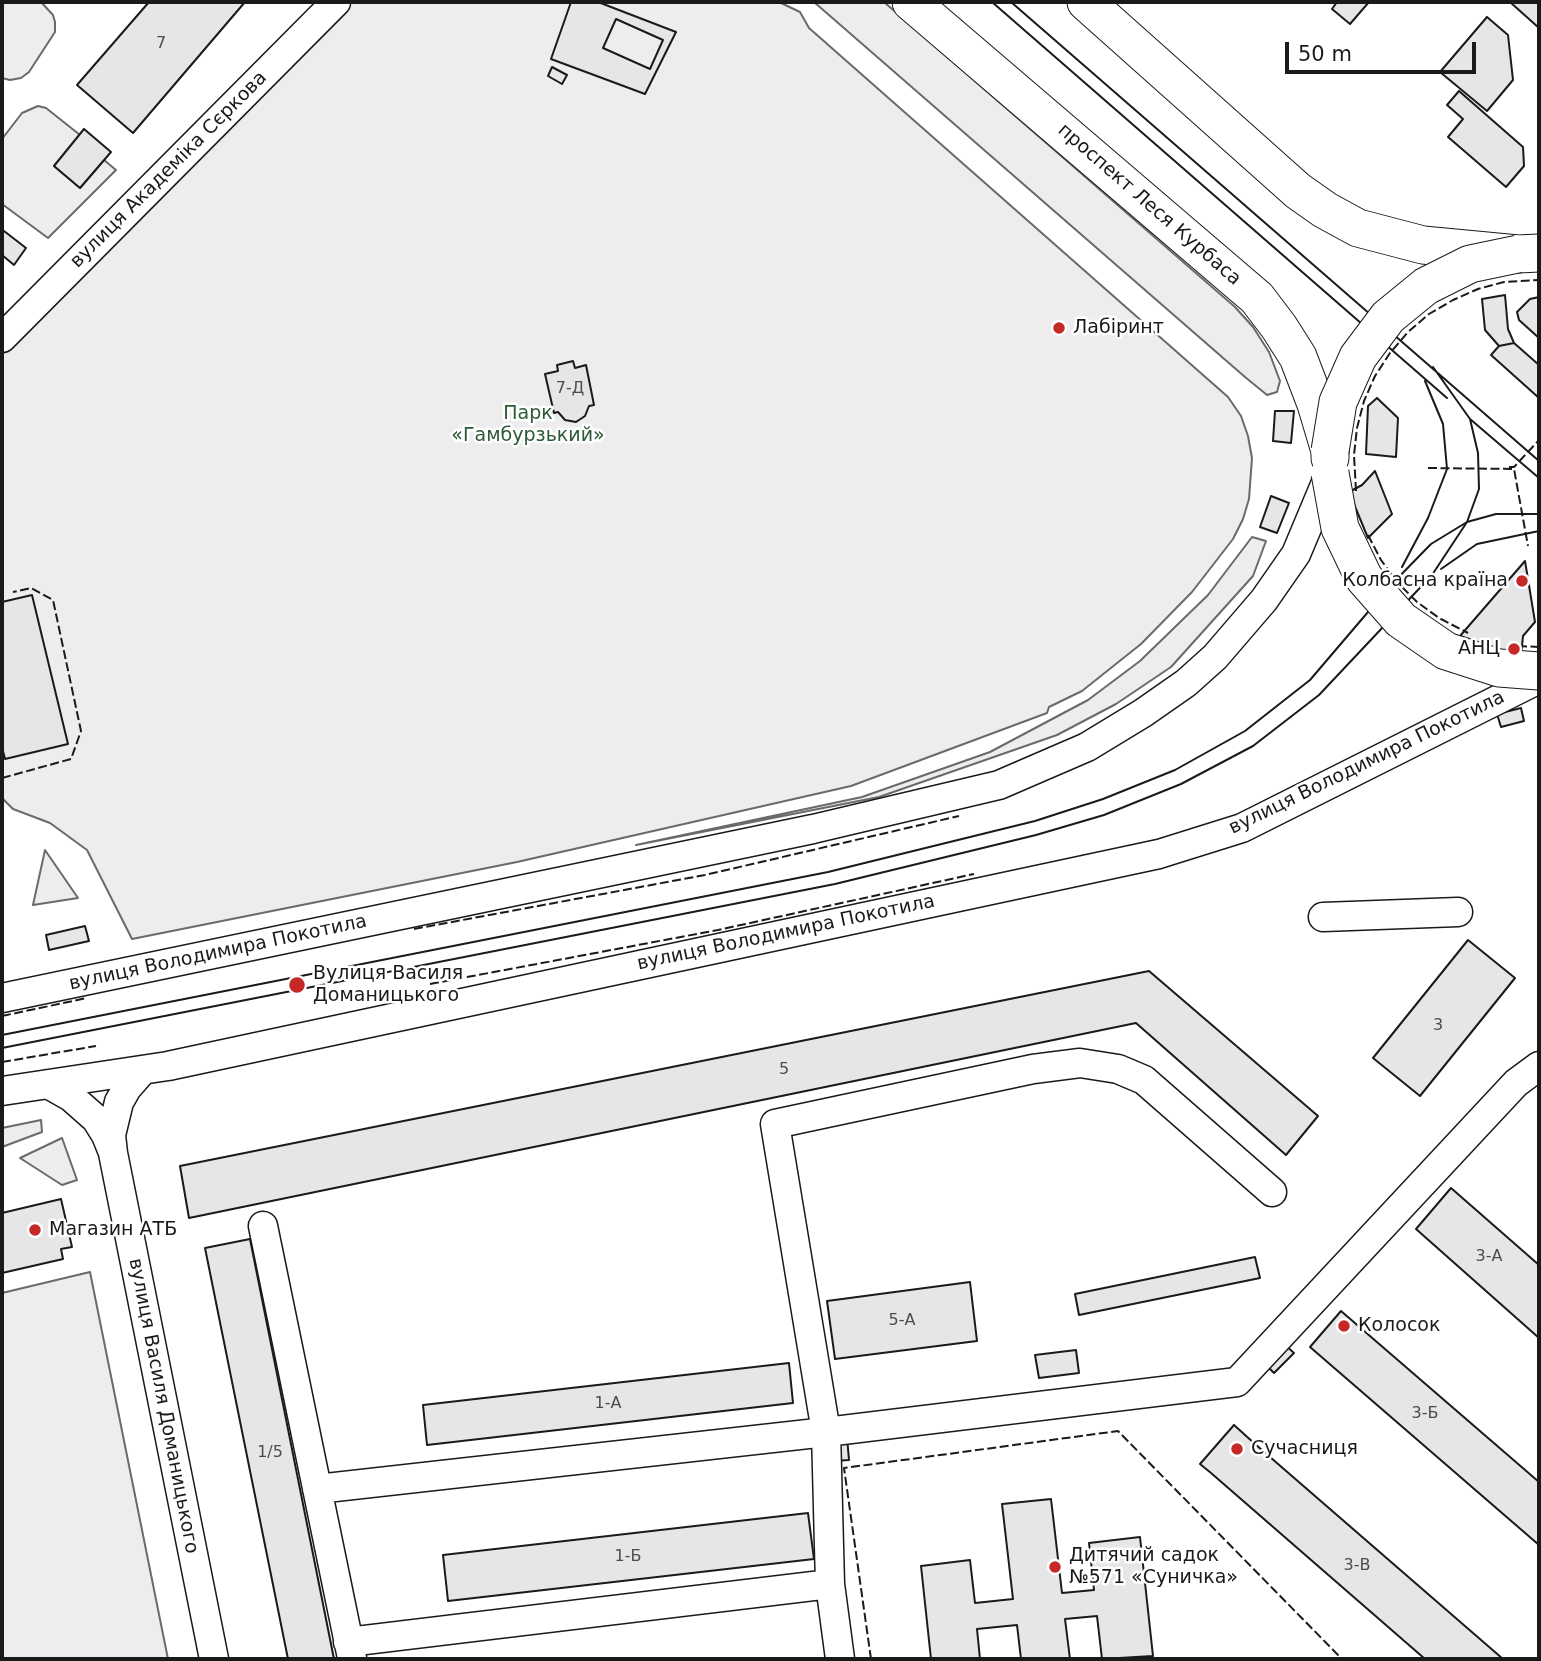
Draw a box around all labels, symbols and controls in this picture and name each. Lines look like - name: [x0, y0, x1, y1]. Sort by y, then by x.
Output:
- scale bar: [1289, 28, 1480, 72]
- house number: 7: [156, 34, 166, 54]
- text: 50 m: [1298, 42, 1352, 66]
- street label: вулиця Академіка Сєркова: [66, 67, 272, 273]
- street label: проспект Леся Курбаса: [1053, 119, 1245, 291]
- place label: Лабіринт: [1073, 317, 1164, 339]
- marker: Лабіринт: [1051, 320, 1067, 336]
- house number: 7-Д: [556, 379, 584, 399]
- park label: Парк «Гамбурзький»: [451, 403, 605, 447]
- place label: Колбасна країна: [1342, 570, 1508, 592]
- marker: Колбасна країна: [1514, 573, 1530, 589]
- place label: АНЦ: [1458, 638, 1500, 660]
- marker: АНЦ: [1506, 641, 1522, 657]
- street label: вулиця Володимира Покотила: [1225, 686, 1509, 840]
- street label: вулиця Володимира Покотила: [635, 890, 937, 976]
- street label: вулиця Володимира Покотила: [67, 910, 369, 996]
- place label: Вулиця Василя Доманицького: [313, 963, 463, 1007]
- marker: Вулиця Василя Доманицького: [287, 975, 307, 995]
- house number: 3: [1433, 1016, 1443, 1036]
- house number: 5: [779, 1060, 789, 1080]
- place label: Магазин АТБ: [49, 1219, 177, 1241]
- marker: Магазин АТБ: [27, 1222, 43, 1238]
- house number: 3-А: [1476, 1247, 1502, 1267]
- street label: вулиця Василя Доманицького: [123, 1256, 203, 1556]
- house number: 5-А: [889, 1311, 915, 1331]
- place label: Колосок: [1358, 1315, 1440, 1337]
- marker: Колосок: [1336, 1318, 1352, 1334]
- house number: 1-А: [595, 1394, 621, 1414]
- house number: 3-Б: [1412, 1404, 1438, 1424]
- place label: Сучасниця: [1251, 1438, 1358, 1460]
- marker: Сучасниця: [1229, 1441, 1245, 1457]
- house number: 1/5: [257, 1443, 283, 1463]
- place label: Дитячий садок №571 «Суничка»: [1069, 1545, 1238, 1589]
- house number: 1-Б: [615, 1547, 641, 1567]
- house number: 3-В: [1344, 1556, 1370, 1576]
- marker: Дитячий садок №571 «Суничка»: [1047, 1559, 1063, 1575]

